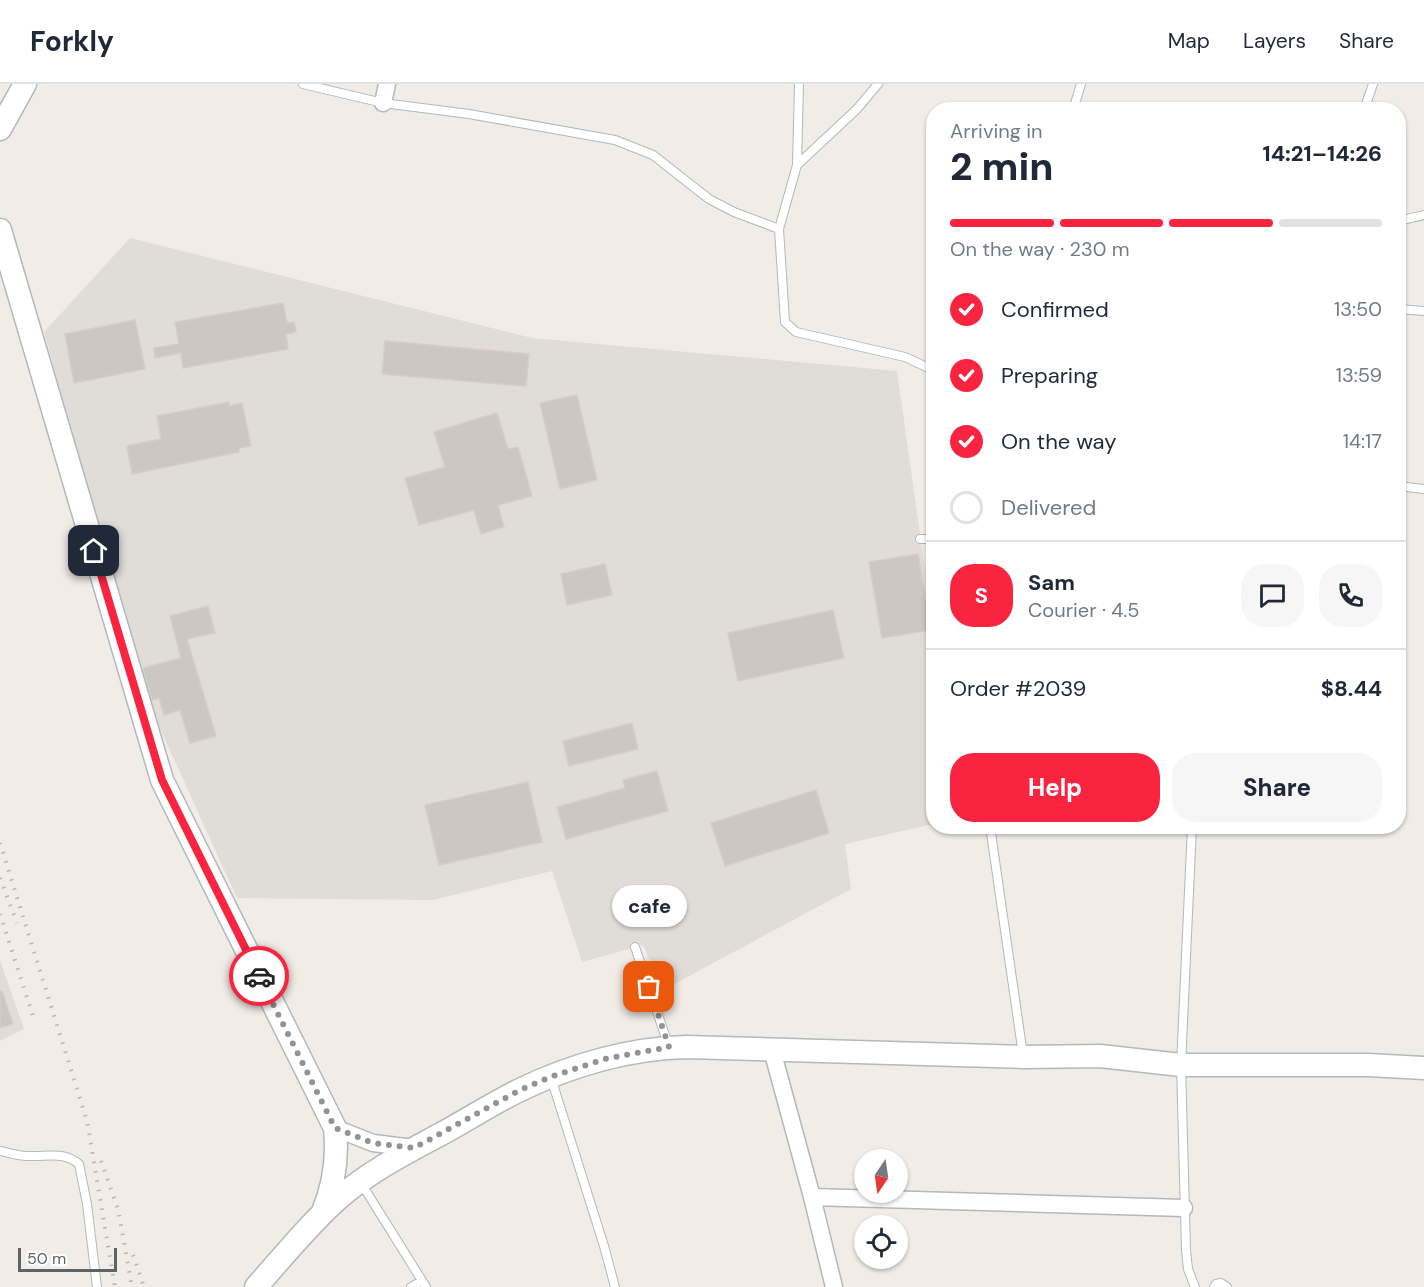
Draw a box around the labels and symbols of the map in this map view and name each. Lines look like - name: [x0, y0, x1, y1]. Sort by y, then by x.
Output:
- pin: [68, 525, 119, 576]
- callout: cafe: [612, 885, 686, 927]
- courier: [229, 946, 289, 1006]
- pin: [623, 961, 674, 1012]
- north arrow: [854, 1149, 908, 1203]
- scale bar: [18, 1245, 117, 1272]

